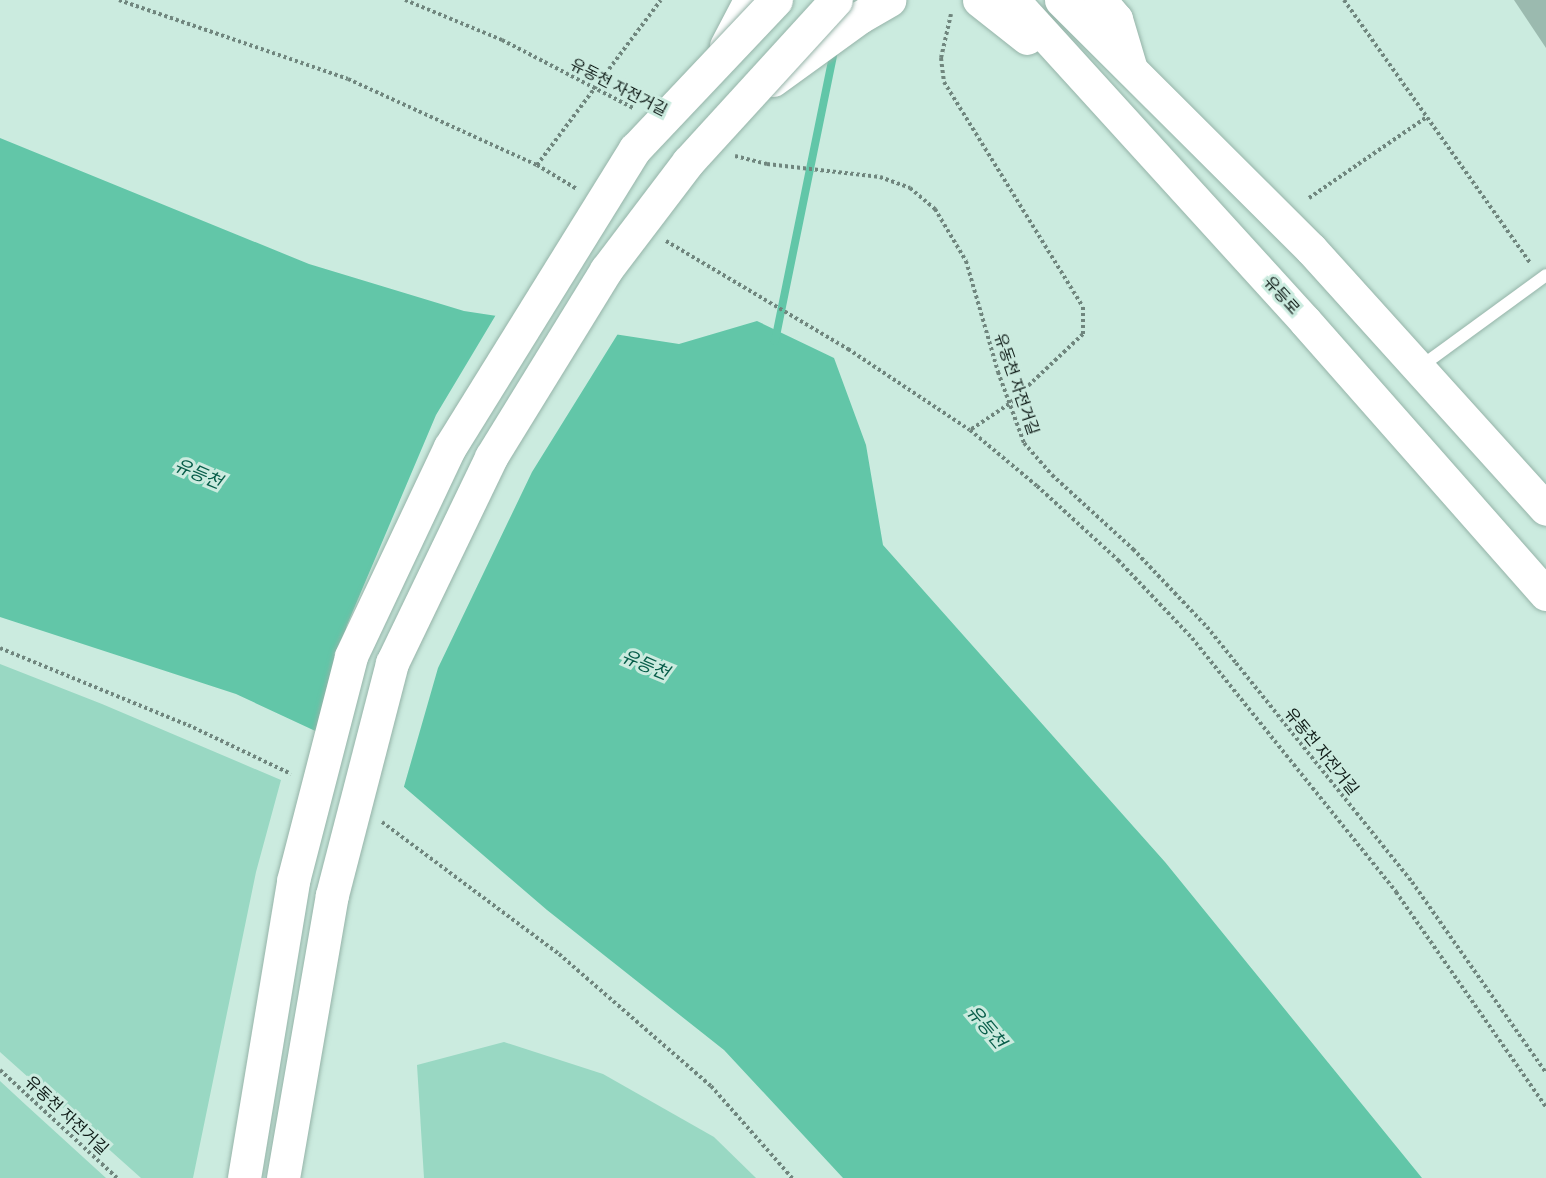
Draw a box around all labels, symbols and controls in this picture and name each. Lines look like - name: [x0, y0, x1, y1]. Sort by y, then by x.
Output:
- street label: 유동천 자전거길: [567, 54, 671, 120]
- street label: 유등로: [1260, 272, 1304, 318]
- street label: 유동천 자전거길: [991, 330, 1043, 438]
- water label: 유등천: [171, 454, 225, 494]
- water label: 유등천: [618, 645, 672, 685]
- street label: 유동천 자전거길: [1281, 704, 1363, 798]
- water label: 유등천: [962, 1001, 1010, 1053]
- street label: 유동천 자전거길: [21, 1072, 113, 1158]

